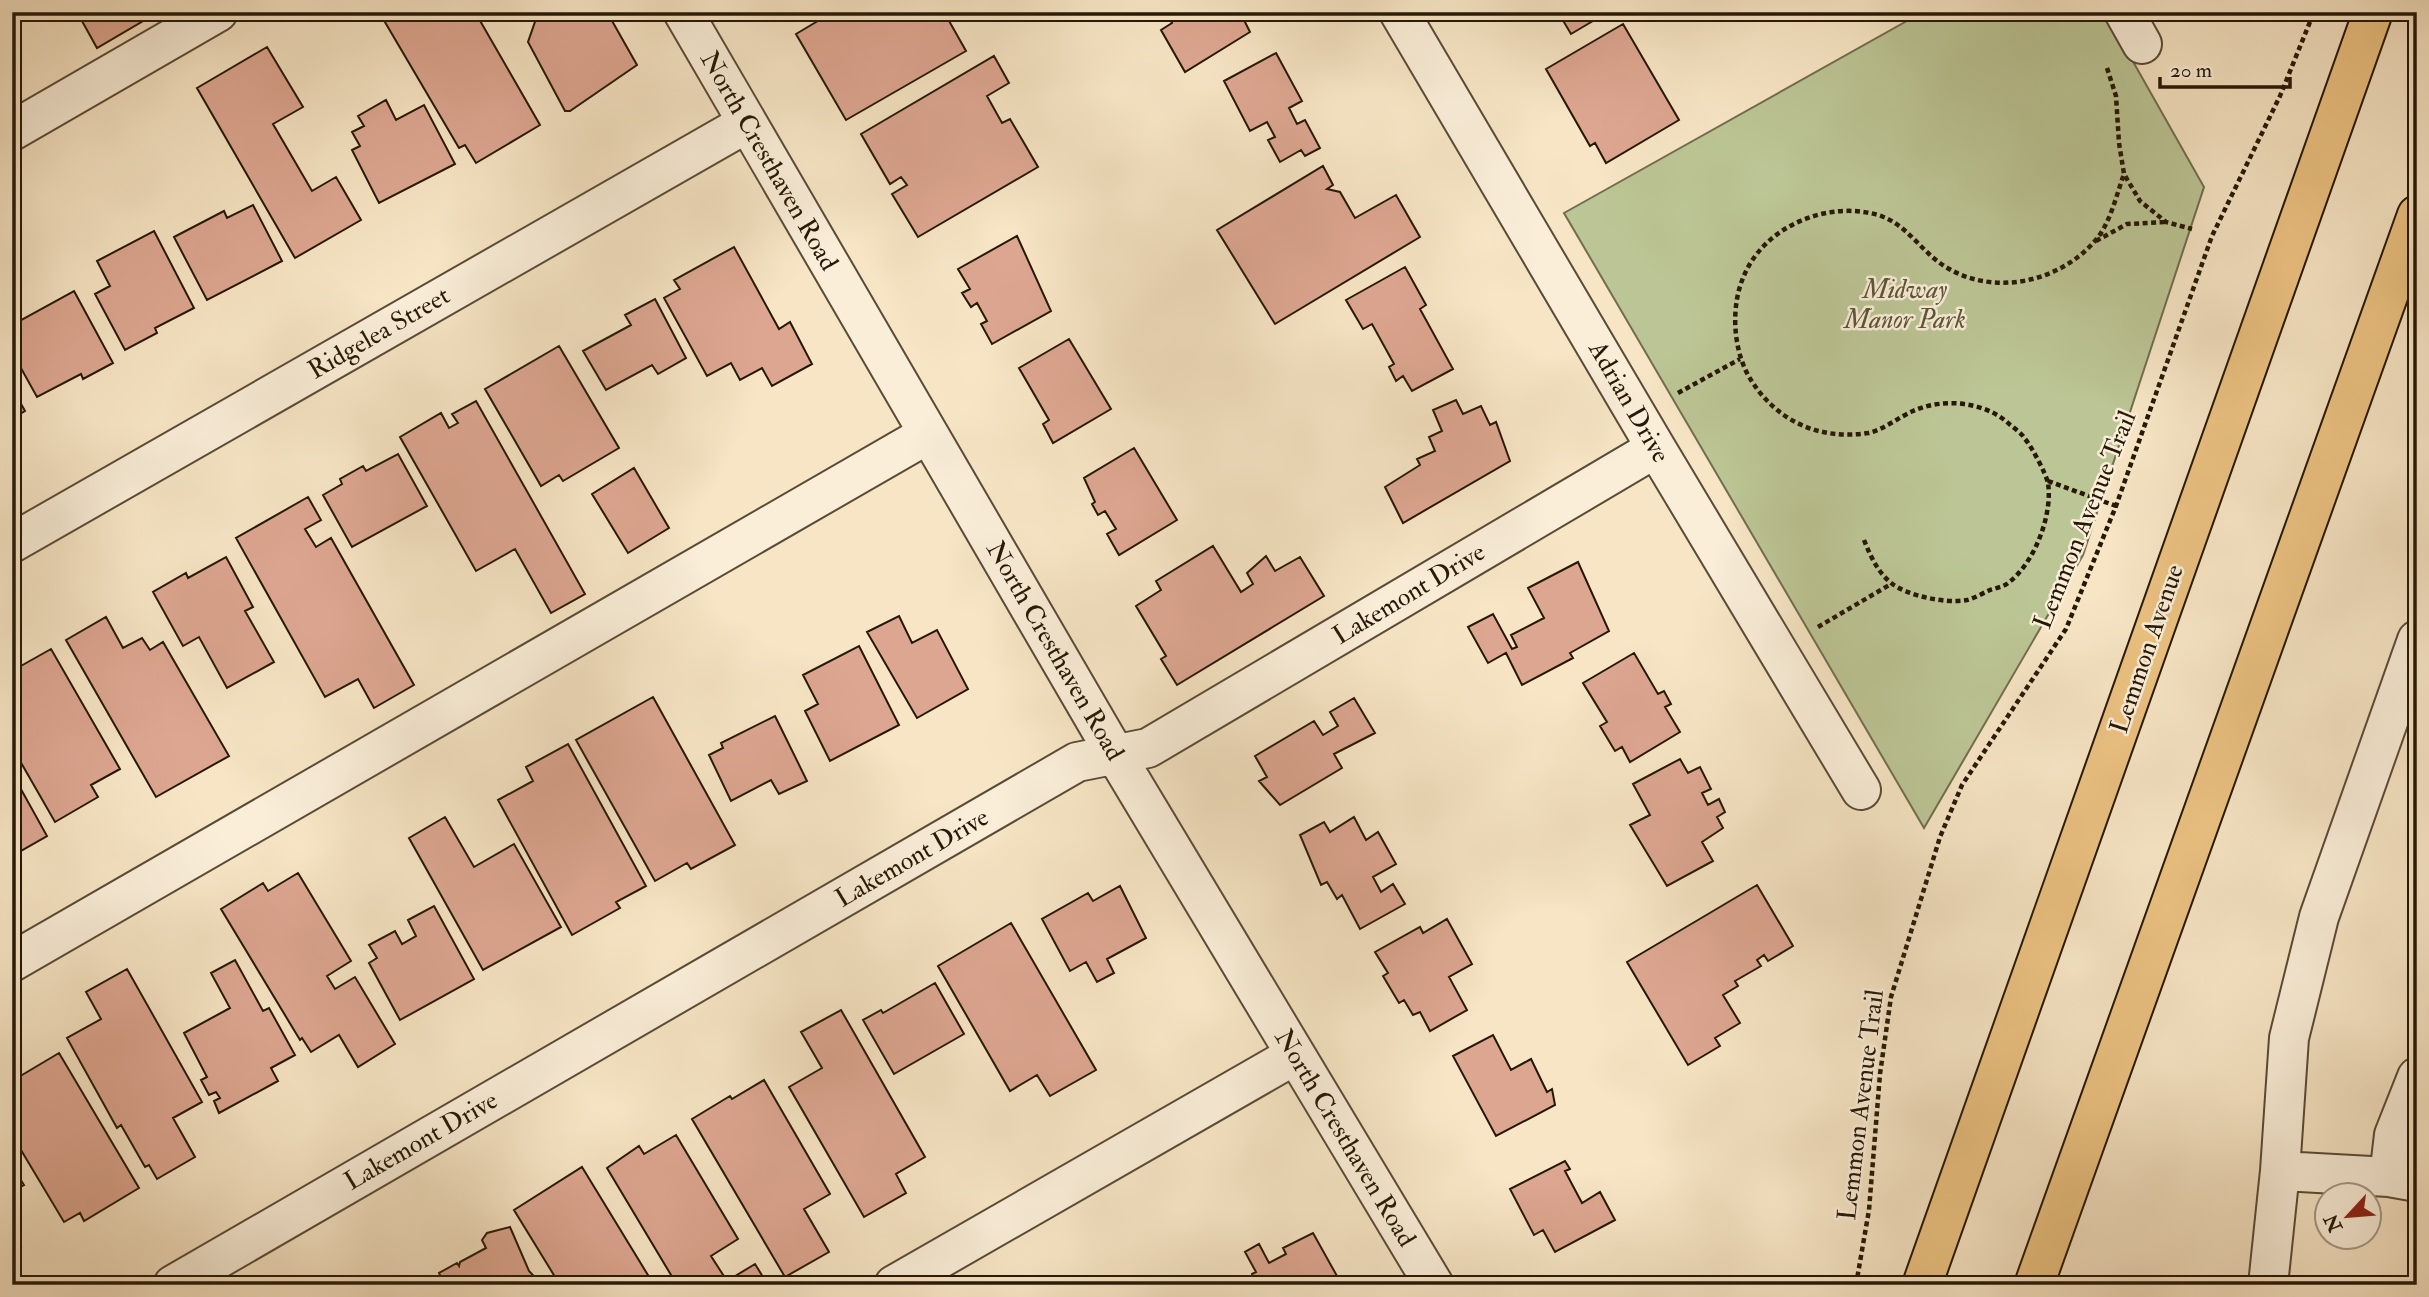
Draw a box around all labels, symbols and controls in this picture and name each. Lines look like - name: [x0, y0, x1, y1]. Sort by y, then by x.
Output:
- street label: North Cresthaven Road: [693, 46, 845, 277]
- scale bar: [2160, 46, 2289, 90]
- text: 20 m: [2170, 57, 2212, 84]
- park label: Midway Manor Park: [1842, 274, 1966, 336]
- street label: Ridgelea Street: [303, 280, 455, 386]
- street label: Adrian Drive: [1581, 335, 1677, 469]
- street label: Lemmon Avenue Trail: [2027, 406, 2144, 634]
- street label: North Cresthaven Road: [979, 536, 1131, 767]
- street label: Lakemont Drive: [1327, 536, 1491, 652]
- street label: Lemmon Avenue: [2103, 560, 2191, 738]
- street label: Lakemont Drive: [830, 801, 994, 915]
- street label: Lemmon Avenue Trail: [1831, 987, 1891, 1222]
- street label: North Cresthaven Road: [1267, 1023, 1423, 1253]
- street label: Lakemont Drive: [339, 1084, 503, 1198]
- north arrow: [2314, 1182, 2384, 1252]
- text: N: [2319, 1209, 2349, 1237]

